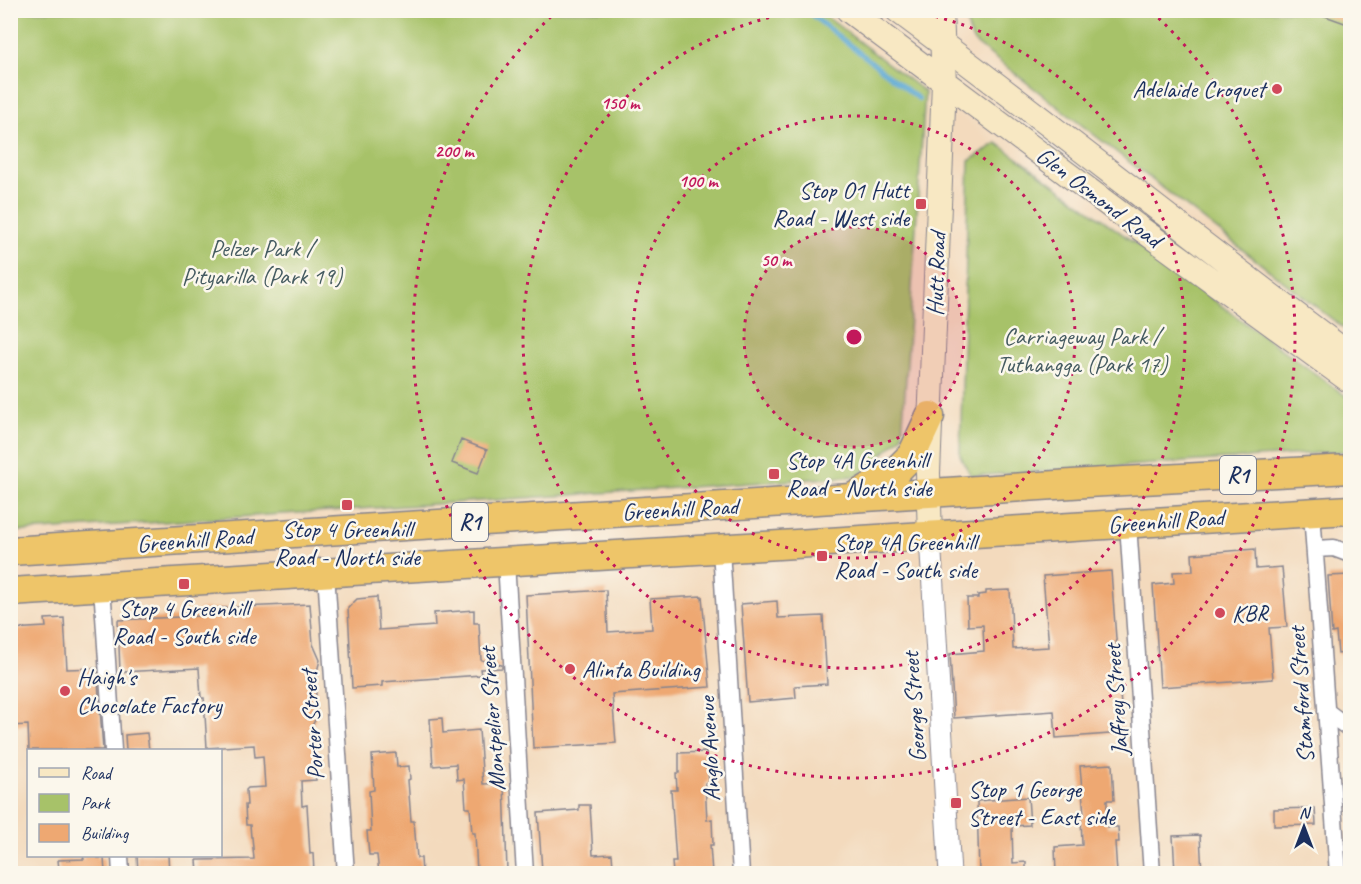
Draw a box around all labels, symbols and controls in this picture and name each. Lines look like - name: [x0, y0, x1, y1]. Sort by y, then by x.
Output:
- place label: Adelaide Croquet: [1132, 74, 1268, 104]
- marker: Adelaide Croquet: [1270, 82, 1284, 96]
- text: 150 m: [601, 92, 641, 114]
- text: 200 m: [435, 140, 475, 162]
- street label: Glen Osmond Road: [1030, 140, 1171, 256]
- text: 100 m: [679, 170, 719, 192]
- place label: Stop O1 Hutt Road - West side: [772, 175, 911, 233]
- marker: Stop O1 Hutt Road - West side: [914, 197, 928, 211]
- street label: Hutt Road: [920, 228, 953, 316]
- park label: Pelzer Park / Pityarilla (Park 19): [182, 233, 343, 291]
- text: 50 m: [761, 249, 793, 271]
- park label: Carriageway Park / Tuthangga (Park 17): [997, 321, 1169, 379]
- centre of rings: [844, 327, 864, 347]
- place label: Stop 4A Greenhill Road - North side: [786, 445, 934, 503]
- road number: R1: [1220, 456, 1256, 494]
- marker: Stop 4A Greenhill Road - North side: [767, 467, 781, 481]
- street label: Greenhill Road: [621, 491, 742, 527]
- marker: Stop 4 Greenhill Road - North side: [340, 498, 354, 512]
- street label: Greenhill Road: [1107, 502, 1229, 540]
- road number: R1: [452, 503, 488, 541]
- place label: Stop 4 Greenhill Road - North side: [274, 514, 422, 572]
- street label: Greenhill Road: [136, 521, 258, 559]
- place label: Stop 4A Greenhill Road - South side: [834, 527, 980, 585]
- marker: Stop 4A Greenhill Road - South side: [815, 549, 829, 563]
- marker: Stop 4 Greenhill Road - South side: [177, 577, 191, 591]
- place label: Stop 4 Greenhill Road - South side: [113, 593, 258, 651]
- place label: KBR: [1232, 598, 1270, 628]
- marker: KBR: [1213, 606, 1227, 620]
- street label: Stamford Street: [1281, 624, 1321, 764]
- street label: Jaffrey Street: [1097, 641, 1135, 758]
- street label: Montpelier Street: [472, 644, 512, 792]
- street label: George Street: [895, 649, 933, 763]
- place label: Alinta Building: [582, 654, 701, 684]
- place label: Haigh's Chocolate Factory: [77, 662, 224, 720]
- marker: Alinta Building: [563, 662, 577, 676]
- street label: Porter Street: [293, 666, 331, 781]
- marker: Haigh's Chocolate Factory: [58, 684, 72, 698]
- street label: Anglo Avenue: [691, 694, 727, 802]
- legend: [27, 749, 222, 857]
- text: Road: [81, 762, 114, 784]
- place label: Stop 1 George Street - East side: [968, 774, 1117, 832]
- text: Park: [81, 792, 111, 814]
- marker: Stop 1 George Street - East side: [949, 796, 963, 810]
- north arrow: [1274, 797, 1334, 857]
- text: N: [1299, 803, 1312, 823]
- text: Building: [81, 822, 130, 844]

